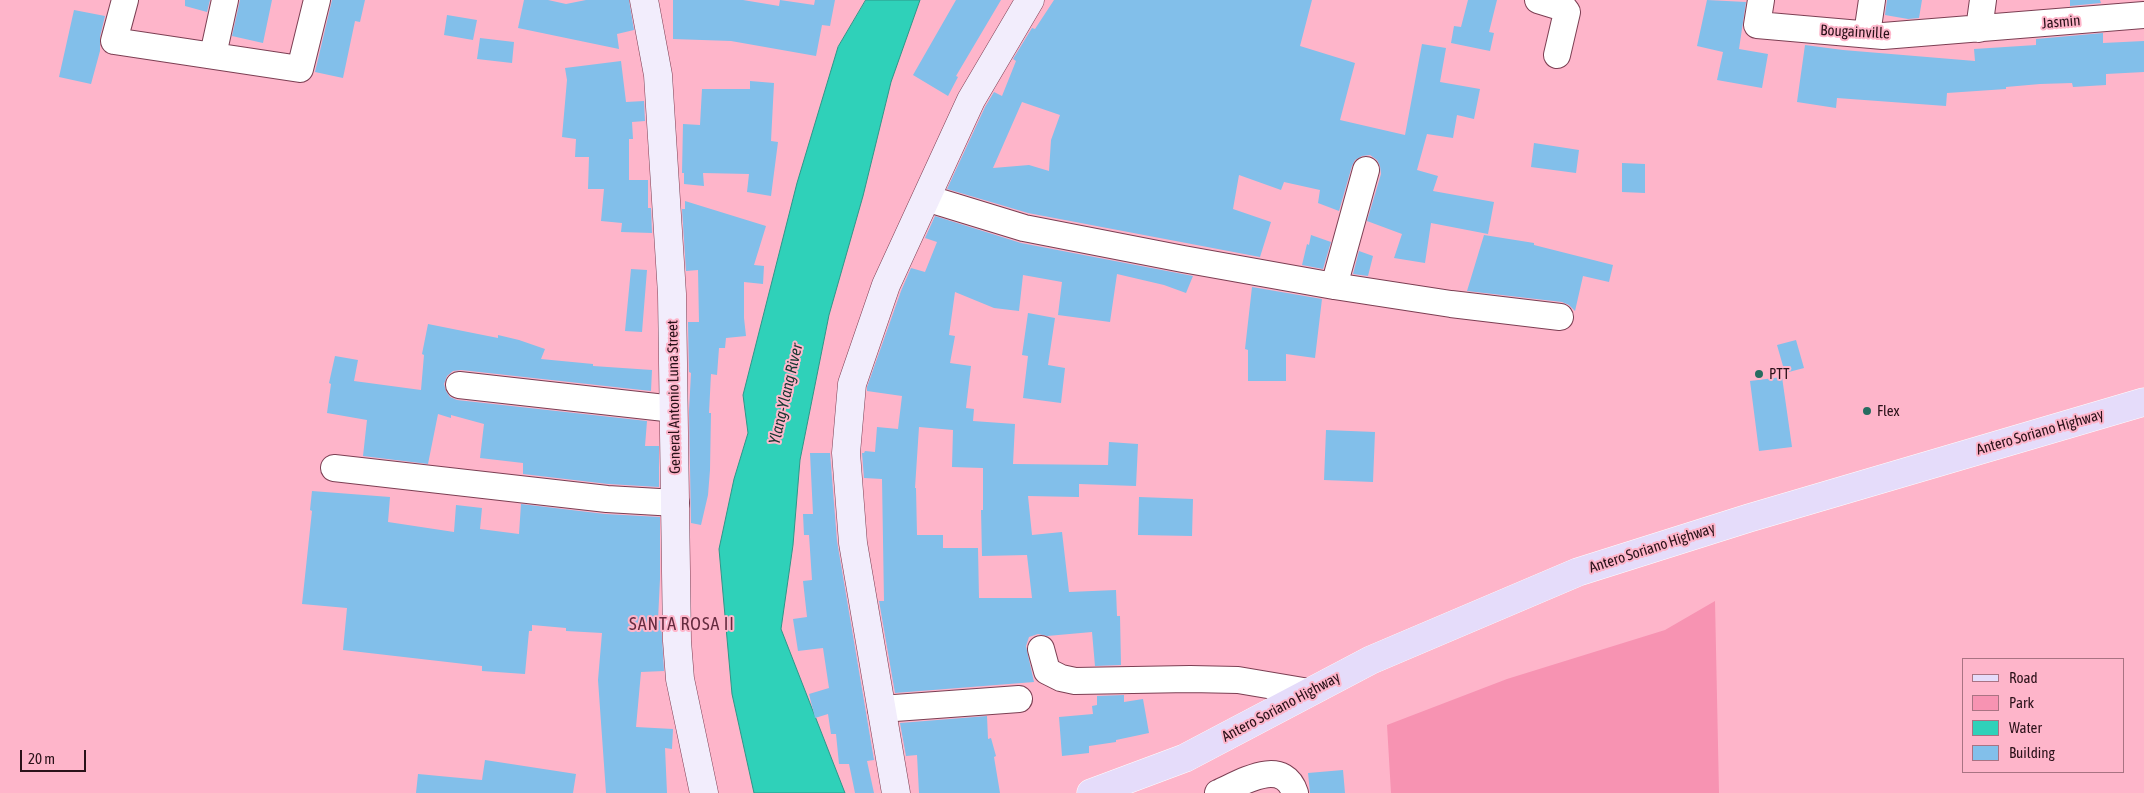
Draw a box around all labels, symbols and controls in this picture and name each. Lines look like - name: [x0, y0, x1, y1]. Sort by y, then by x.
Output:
- street label: Jasmin: [2041, 11, 2081, 33]
- street label: Bougainville: [1820, 21, 1890, 43]
- street label: General Antonio Luna Street: [664, 320, 684, 474]
- water label: Ylang-Ylang River: [765, 342, 807, 446]
- place label: PTT: [1769, 365, 1790, 383]
- marker: PTT: [1753, 368, 1765, 380]
- place label: Flex: [1877, 402, 1900, 420]
- marker: Flex: [1861, 405, 1873, 417]
- street label: Antero Soriano Highway: [1974, 405, 2106, 459]
- street label: Antero Soriano Highway: [1587, 519, 1717, 577]
- district label: SANTA ROSA II: [627, 613, 737, 635]
- legend: [1962, 658, 2124, 773]
- street label: Antero Soriano Highway: [1219, 668, 1343, 746]
- text: Road: [2009, 669, 2038, 686]
- text: Park: [2009, 694, 2034, 711]
- text: Water: [2009, 719, 2042, 736]
- scale bar: [22, 740, 89, 772]
- text: Building: [2009, 744, 2055, 761]
- text: 20 m: [28, 750, 55, 767]

